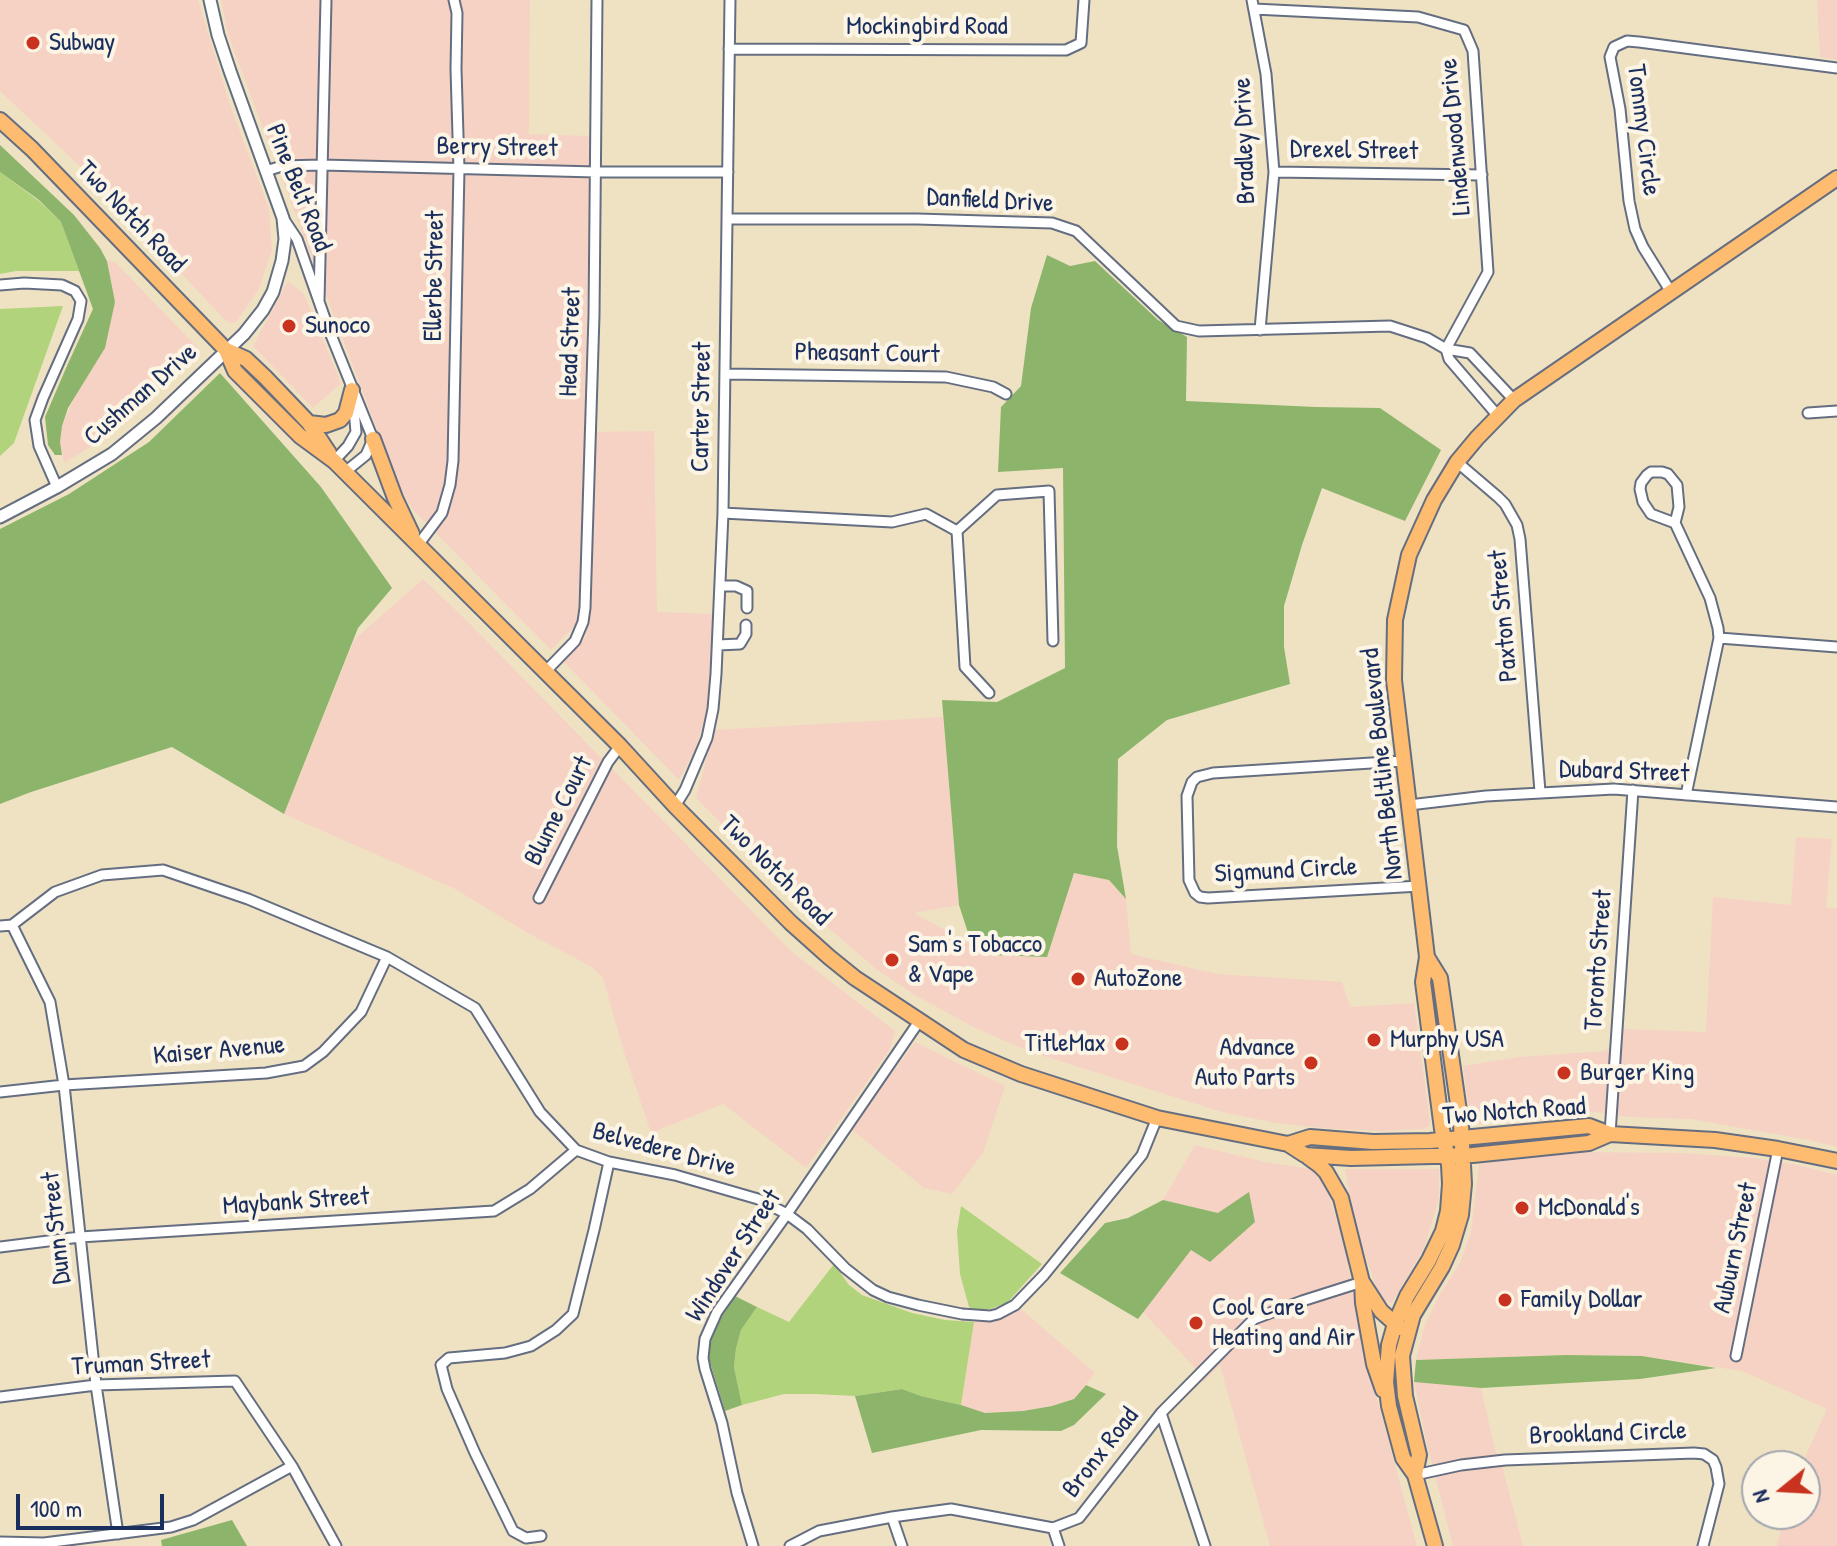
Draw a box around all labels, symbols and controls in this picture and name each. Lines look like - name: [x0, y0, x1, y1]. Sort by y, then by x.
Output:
- street label: Mockingbird Road: [846, 11, 1008, 43]
- place label: Subway: [49, 27, 115, 59]
- marker: Subway: [24, 34, 42, 52]
- street label: Lindenwood Drive: [1434, 57, 1478, 217]
- street label: Tommy Circle: [1619, 62, 1667, 198]
- street label: Bradley Drive: [1227, 77, 1263, 205]
- street label: Pine Belt Road: [258, 120, 338, 256]
- street label: Berry Street: [436, 131, 558, 165]
- street label: Drexel Street: [1290, 134, 1418, 168]
- street label: Two Notch Road: [70, 155, 192, 279]
- street label: Danfield Drive: [926, 182, 1054, 220]
- street label: Ellerbe Street: [418, 210, 452, 342]
- street label: Head Street: [554, 287, 588, 397]
- place label: Sunoco: [305, 310, 370, 342]
- marker: Sunoco: [280, 317, 298, 335]
- street label: Cushman Drive: [78, 337, 204, 453]
- street label: Pheasant Court: [794, 337, 940, 371]
- street label: Carter Street: [685, 342, 719, 472]
- street label: Paxton Street: [1483, 549, 1525, 683]
- street label: North Beltline Boulevard: [1355, 647, 1411, 881]
- street label: Blume Court: [518, 751, 600, 871]
- street label: Dubard Street: [1558, 754, 1690, 790]
- street label: Two Notch Road: [713, 809, 837, 933]
- street label: Sigmund Circle: [1214, 852, 1358, 890]
- street label: Toronto Street: [1579, 889, 1619, 1031]
- place label: Sam's Tobacco & Vape: [908, 929, 1042, 990]
- marker: Sam's Tobacco & Vape: [883, 951, 901, 969]
- place label: AutoZone: [1094, 963, 1182, 995]
- marker: AutoZone: [1069, 970, 1087, 988]
- place label: Murphy USA: [1390, 1024, 1504, 1056]
- place label: TitleMax: [1024, 1028, 1106, 1060]
- street label: Kaiser Avenue: [152, 1030, 286, 1072]
- marker: Murphy USA: [1365, 1031, 1383, 1049]
- place label: Advance Auto Parts: [1195, 1032, 1295, 1094]
- marker: TitleMax: [1113, 1035, 1131, 1053]
- marker: Advance Auto Parts: [1302, 1054, 1320, 1072]
- place label: Burger King: [1580, 1057, 1694, 1089]
- marker: Burger King: [1555, 1064, 1573, 1082]
- street label: Two Notch Road: [1441, 1091, 1587, 1133]
- street label: Belvedere Drive: [589, 1116, 739, 1184]
- street label: Dunn Street: [36, 1170, 78, 1286]
- street label: Auburn Street: [1707, 1180, 1765, 1316]
- street label: Maybank Street: [222, 1181, 370, 1223]
- street label: Windover Street: [680, 1184, 788, 1328]
- place label: McDonald's: [1538, 1192, 1640, 1224]
- marker: McDonald's: [1513, 1199, 1531, 1217]
- place label: Family Dollar: [1521, 1284, 1643, 1316]
- marker: Family Dollar: [1496, 1291, 1514, 1309]
- place label: Cool Care Heating and Air: [1212, 1292, 1355, 1354]
- marker: Cool Care Heating and Air: [1187, 1314, 1205, 1332]
- street label: Truman Street: [71, 1345, 211, 1383]
- street label: Bronx Road: [1056, 1402, 1146, 1504]
- street label: Brookland Circle: [1529, 1416, 1687, 1452]
- north arrow: [1741, 1450, 1821, 1530]
- scale bar: [20, 1478, 168, 1528]
- text: N: [1744, 1487, 1776, 1507]
- text: 100 m: [30, 1492, 82, 1524]

